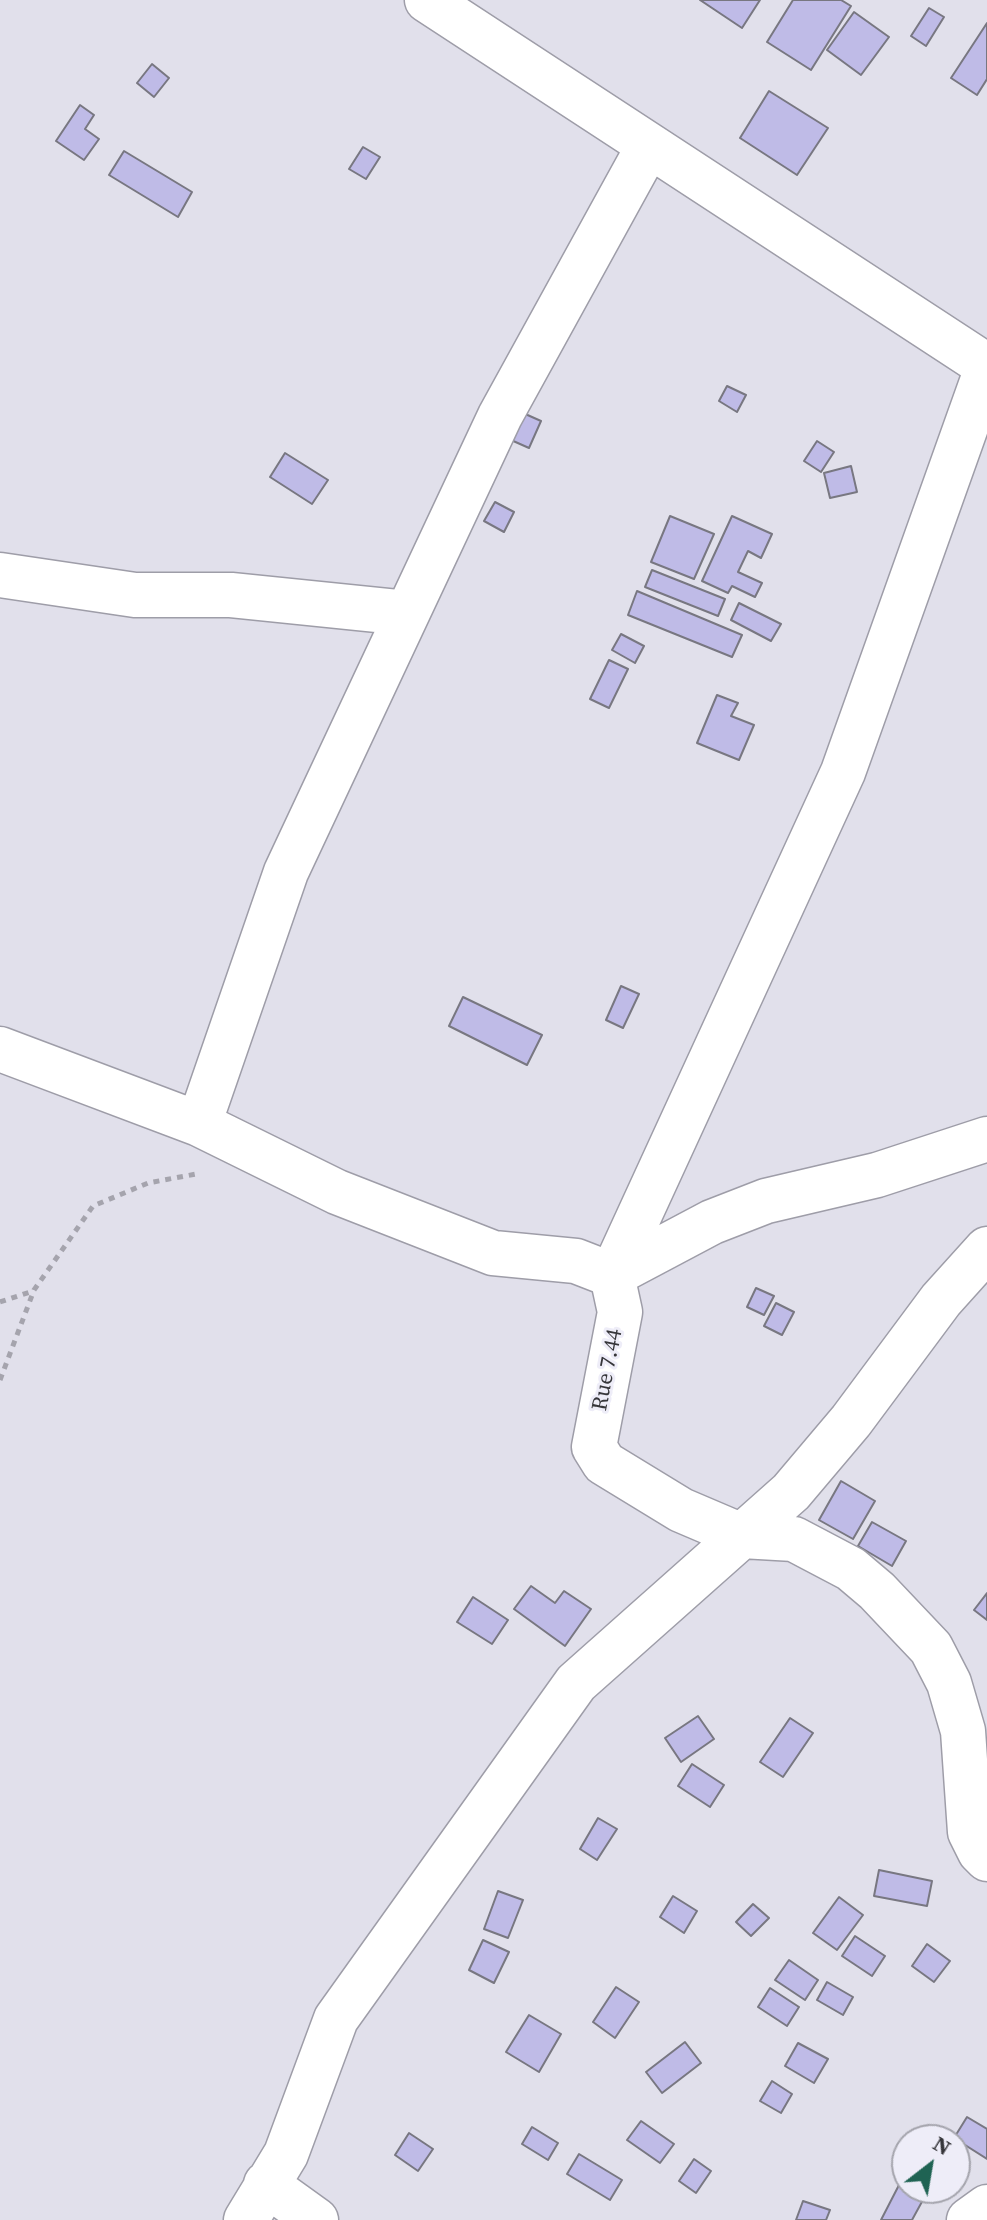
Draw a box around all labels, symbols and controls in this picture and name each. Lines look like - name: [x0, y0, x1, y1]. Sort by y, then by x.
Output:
- street label: Rue 7.44: [587, 1327, 629, 1413]
- north arrow: [891, 2124, 971, 2204]
- text: N: [928, 2128, 957, 2162]

